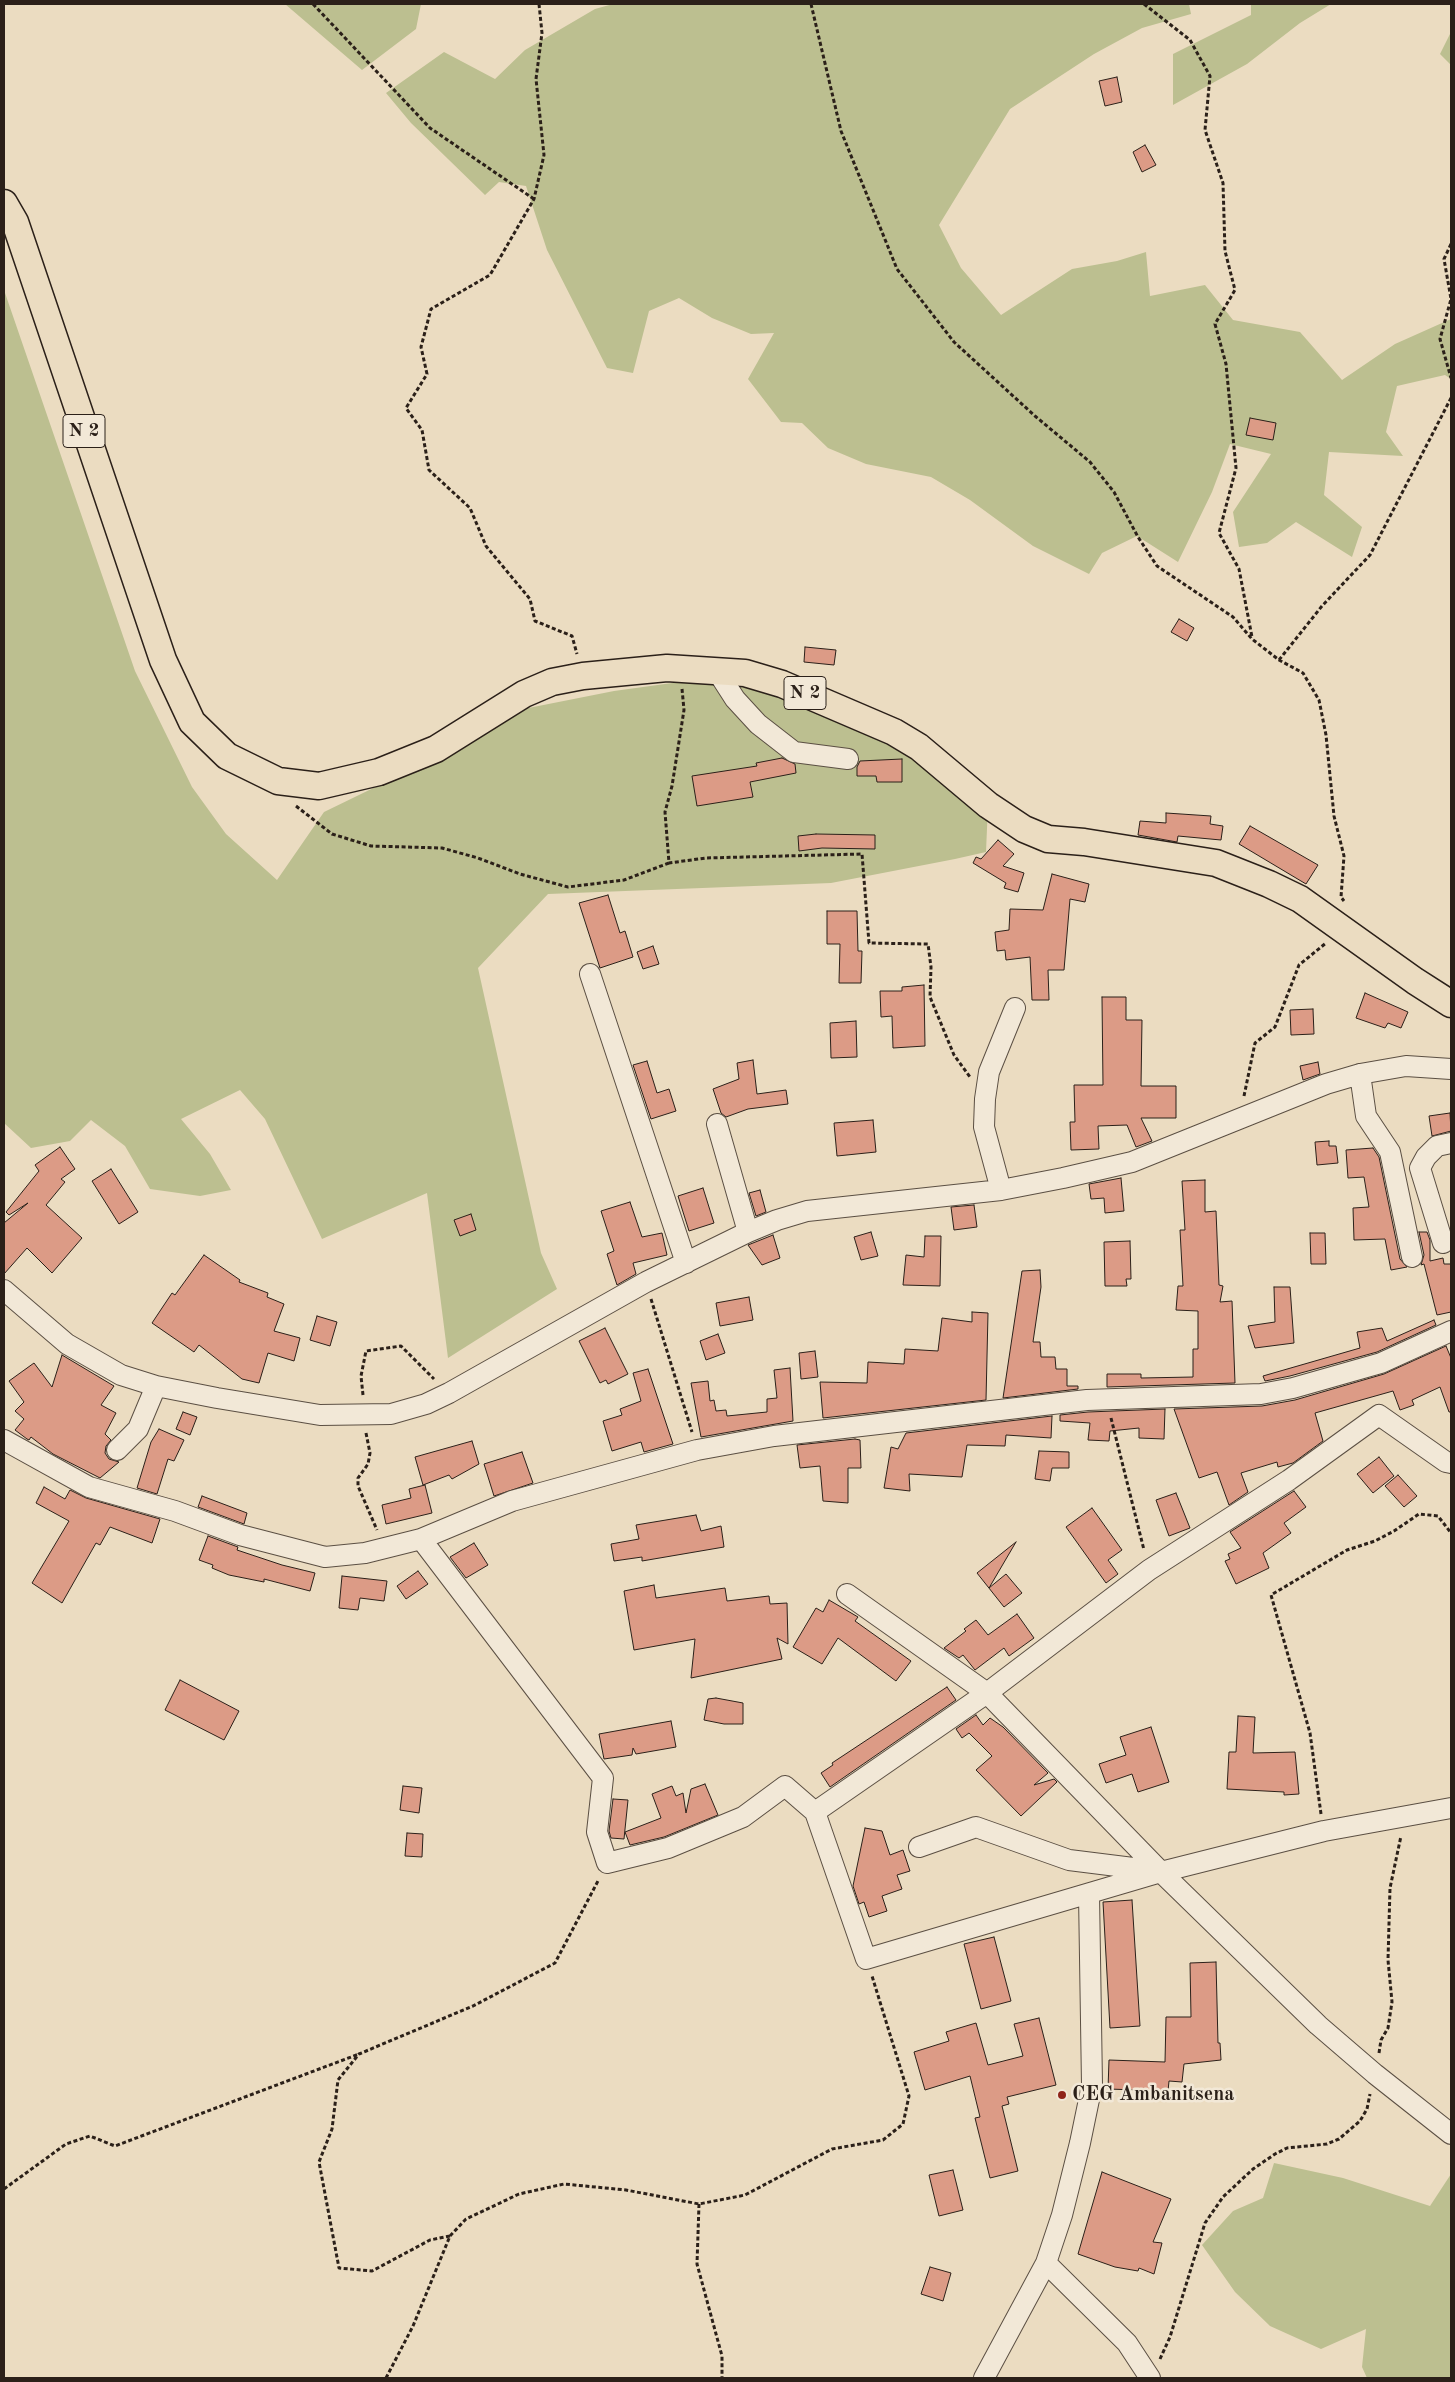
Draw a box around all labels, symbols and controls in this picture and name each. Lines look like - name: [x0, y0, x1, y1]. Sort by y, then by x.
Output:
- road number: N 2: [63, 414, 105, 448]
- road number: N 2: [784, 676, 826, 710]
- place label: CEG Ambanitsena: [1072, 2083, 1234, 2107]
- marker: CEG Ambanitsena: [1056, 2089, 1068, 2101]

